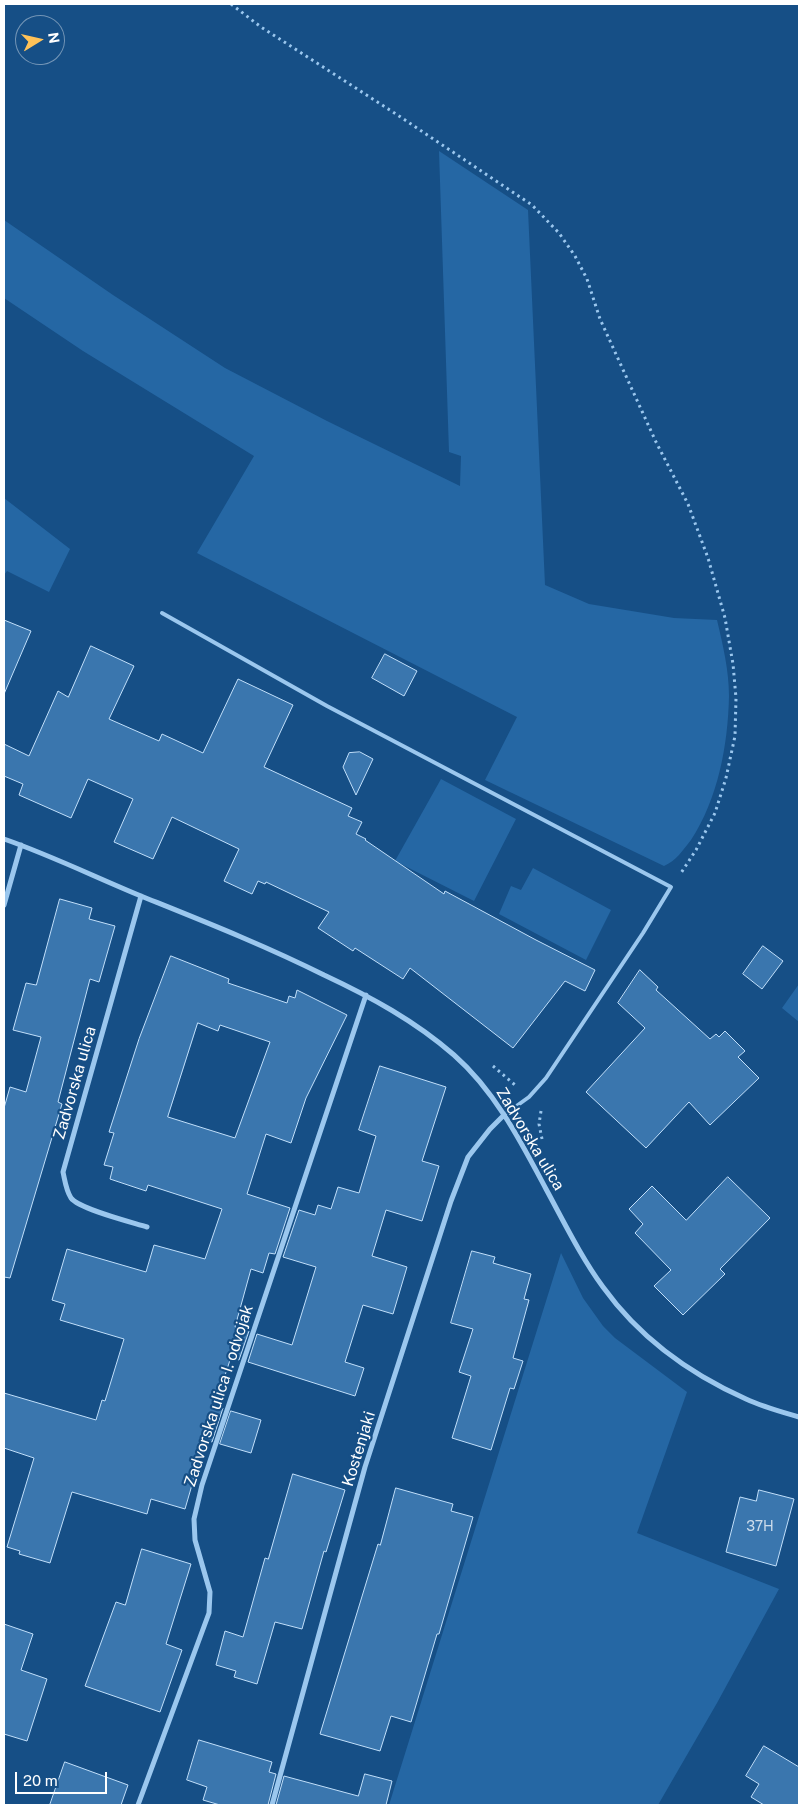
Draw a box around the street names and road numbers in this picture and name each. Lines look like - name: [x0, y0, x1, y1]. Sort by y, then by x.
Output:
- street label: Zadvorska ulica: [50, 1024, 100, 1142]
- street label: Zadvorska ulica: [492, 1084, 568, 1194]
- street label: Zadvorska ulica I. odvojak: [180, 1302, 258, 1490]
- street label: Kostenjaki: [338, 1409, 380, 1489]

